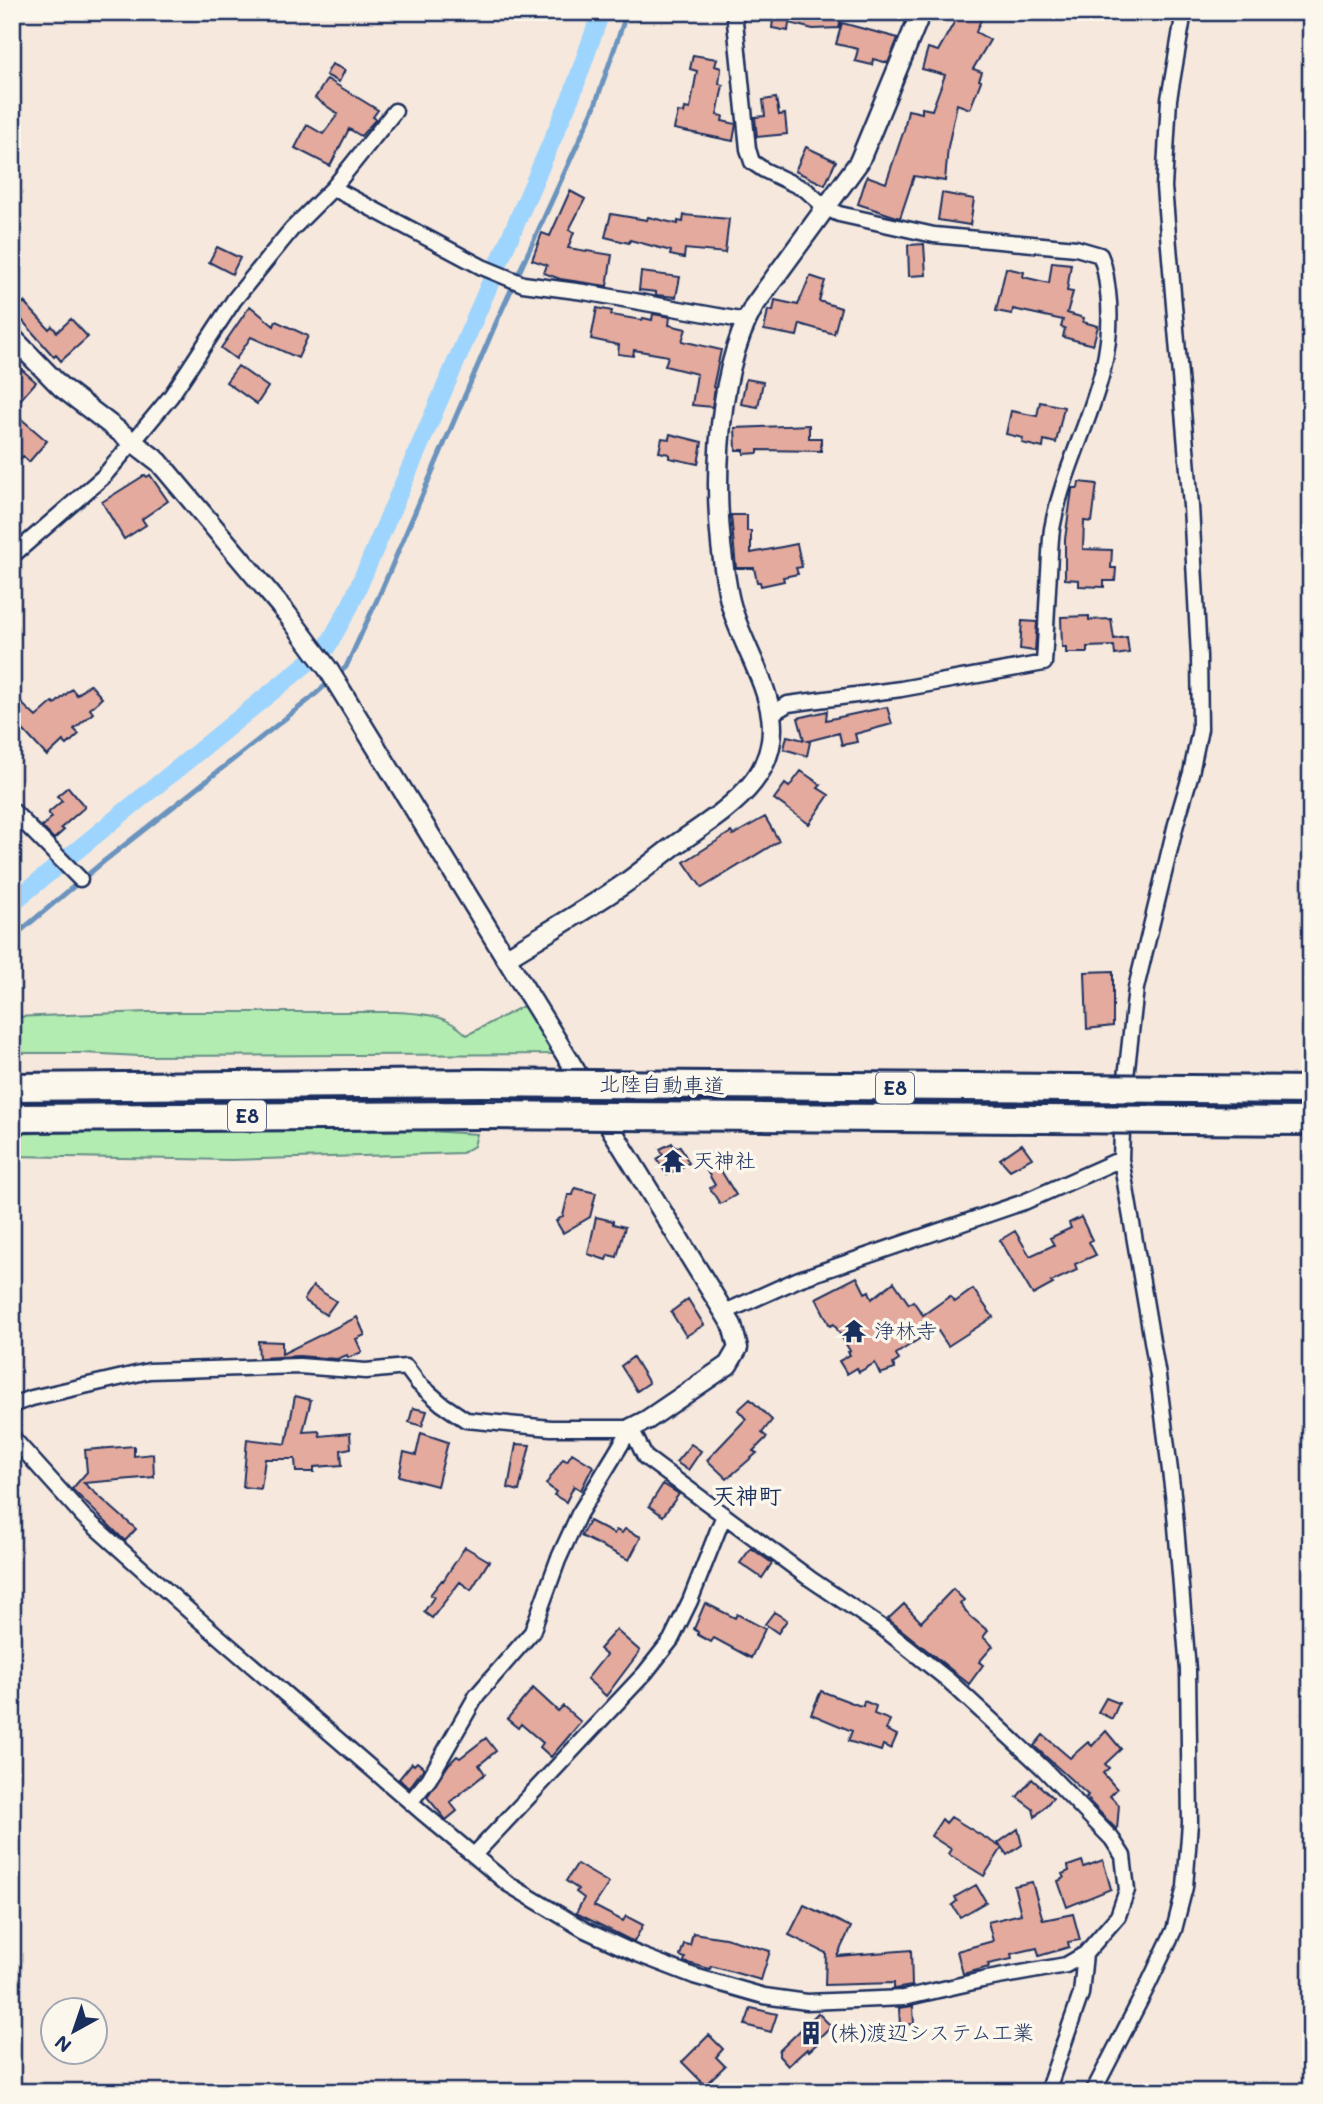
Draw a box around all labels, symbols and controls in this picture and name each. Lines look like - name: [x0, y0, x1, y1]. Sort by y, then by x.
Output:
- street label: 北陸自動車道: [599, 1069, 725, 1098]
- road number: E8: [876, 1072, 914, 1104]
- road number: E8: [228, 1100, 266, 1132]
- place label: 天神社: [693, 1146, 756, 1173]
- temple icon: 天神社: [659, 1147, 687, 1175]
- place label: 浄林寺: [874, 1316, 937, 1343]
- temple icon: 浄林寺: [840, 1317, 868, 1345]
- district label: 天神町: [713, 1480, 782, 1510]
- north arrow: [38, 1996, 108, 2066]
- place label: (株)渡辺システム工業: [831, 2018, 1034, 2045]
- building icon: (株)渡辺システム工業: [797, 2019, 825, 2047]
- text: N: [49, 2030, 76, 2059]

